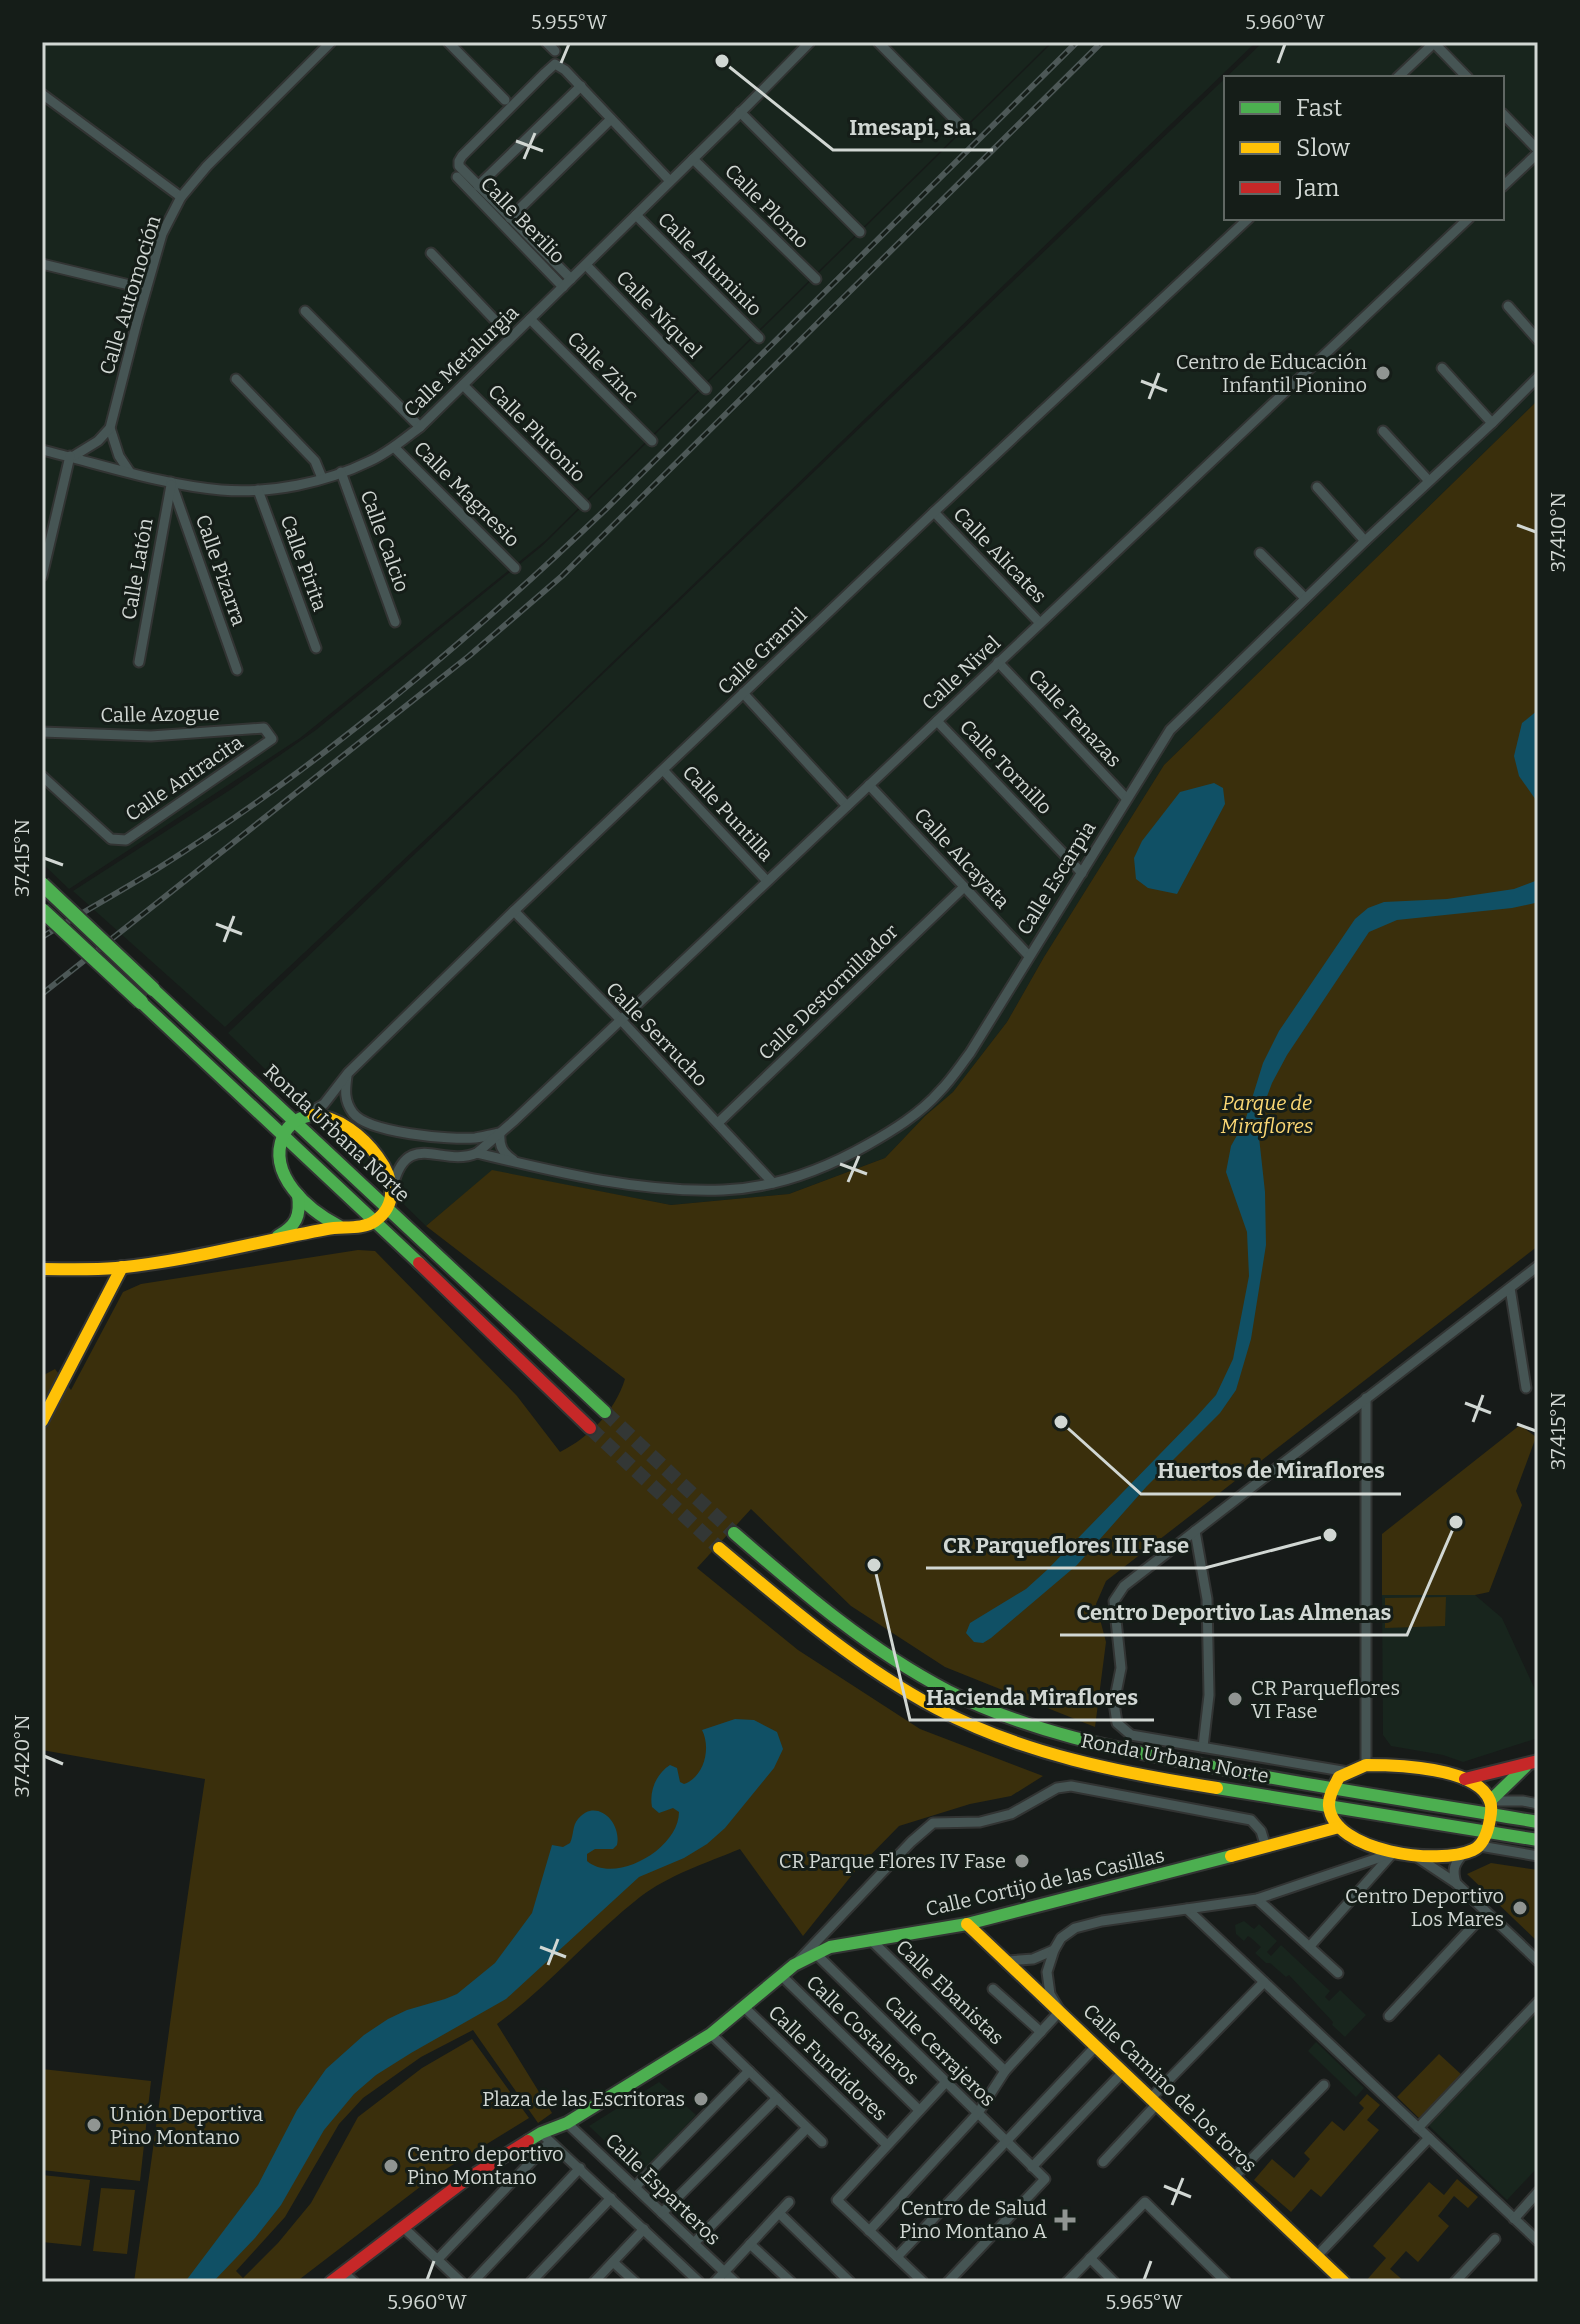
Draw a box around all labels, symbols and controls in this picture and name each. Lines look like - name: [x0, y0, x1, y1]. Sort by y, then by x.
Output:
- text: 5.955°W: [531, 10, 608, 34]
- text: 5.960°W: [1245, 10, 1325, 34]
- legend: [1224, 76, 1504, 220]
- text: Fast: [1296, 94, 1342, 122]
- callout: Imesapi, s.a.: [833, 104, 993, 150]
- text: Imesapi, s.a.: [849, 114, 977, 141]
- text: Slow: [1296, 134, 1351, 162]
- street label: Calle Plomo: [720, 159, 814, 253]
- street label: Calle Berilio: [476, 172, 570, 268]
- text: Jam: [1295, 174, 1340, 202]
- street label: Calle Aluminio: [653, 207, 767, 321]
- street label: Calle Automoción: [94, 212, 166, 377]
- street label: Calle Níquel: [611, 265, 707, 363]
- street label: Calle Metalurgia: [399, 300, 523, 422]
- street label: Calle Zinc: [562, 326, 644, 408]
- place label: Centro de Educación Infantil Pionino: [1176, 350, 1367, 397]
- marker: Centro de Educación Infantil Pionino: [1374, 364, 1392, 382]
- street label: Calle Plutonio: [483, 379, 591, 487]
- street label: Calle Magnesio: [409, 436, 525, 552]
- street label: Calle Calcio: [356, 487, 414, 595]
- text: 37.410°N: [1546, 492, 1570, 572]
- street label: Calle Alicates: [948, 502, 1052, 608]
- street label: Calle Pizarra: [191, 511, 251, 629]
- street label: Calle Pirita: [276, 512, 332, 614]
- street label: Calle Latón: [116, 516, 158, 622]
- street label: Calle Gramil: [712, 602, 812, 699]
- street label: Calle Nivel: [917, 631, 1005, 715]
- street label: Calle Tenazas: [1024, 664, 1126, 772]
- street label: Calle Azogue: [100, 701, 220, 727]
- street label: Calle Tornillo: [955, 715, 1057, 819]
- street label: Calle Antracita: [121, 730, 247, 826]
- street label: Calle Puntilla: [678, 760, 778, 866]
- street label: Calle Alcayata: [909, 803, 1015, 913]
- street label: Calle Escarpia: [1012, 817, 1101, 939]
- text: 37.415°N: [10, 819, 34, 897]
- street label: Calle Destornillador: [753, 919, 903, 1065]
- street label: Calle Serrucho: [601, 977, 713, 1091]
- street label: Ronda Urbana Norte: [259, 1059, 415, 1207]
- park label: Parque de Miraflores: [1221, 1091, 1313, 1138]
- text: 37.415°N: [1546, 1392, 1570, 1470]
- callout: Huertos de Miraflores: [1141, 1448, 1401, 1494]
- text: Huertos de Miraflores: [1157, 1457, 1385, 1484]
- callout: CR Parqueflores III Fase: [926, 1522, 1205, 1568]
- text: CR Parqueflores III Fase: [943, 1532, 1189, 1559]
- callout: Centro Deportivo Las Almenas: [1060, 1589, 1407, 1635]
- text: Centro Deportivo Las Almenas: [1077, 1599, 1392, 1626]
- callout: Hacienda Miraflores: [910, 1674, 1154, 1720]
- place label: CR Parqueflores VI Fase: [1251, 1676, 1400, 1723]
- text: Hacienda Miraflores: [926, 1684, 1138, 1711]
- marker: CR Parqueflores VI Fase: [1226, 1690, 1244, 1708]
- text: 37.420°N: [10, 1714, 34, 1798]
- street label: Ronda Urbana Norte: [1079, 1728, 1271, 1788]
- street label: Calle Cortijo de las Casillas: [923, 1843, 1167, 1922]
- place label: CR Parque Flores IV Fase: [779, 1849, 1006, 1873]
- marker: CR Parque Flores IV Fase: [1013, 1852, 1031, 1870]
- place label: Centro Deportivo Los Mares: [1345, 1884, 1504, 1931]
- marker: Centro Deportivo Los Mares: [1511, 1899, 1529, 1917]
- street label: Calle Ebanistas: [891, 1935, 1009, 2049]
- street label: Calle Costaleros: [802, 1970, 924, 2090]
- street label: Calle Cerrajeros: [879, 1991, 1000, 2112]
- street label: Calle Camino de los toros: [1078, 1999, 1262, 2177]
- street label: Calle Fundidores: [764, 2000, 892, 2126]
- place label: Plaza de las Escritoras: [482, 2087, 685, 2111]
- marker: Plaza de las Escritoras: [692, 2090, 710, 2108]
- place label: Unión Deportiva Pino Montano: [110, 2102, 263, 2149]
- marker: Unión Deportiva Pino Montano: [85, 2116, 103, 2134]
- street label: Calle Esparteros: [601, 2128, 725, 2250]
- place label: Centro deportivo Pino Montano: [407, 2142, 564, 2189]
- marker: Centro deportivo Pino Montano: [382, 2157, 400, 2175]
- place label: Centro de Salud Pino Montano A: [899, 2196, 1048, 2243]
- marker: Centro de Salud Pino Montano A: [1054, 2209, 1076, 2231]
- text: 5.960°W: [387, 2290, 467, 2314]
- text: 5.965°W: [1106, 2290, 1183, 2314]

